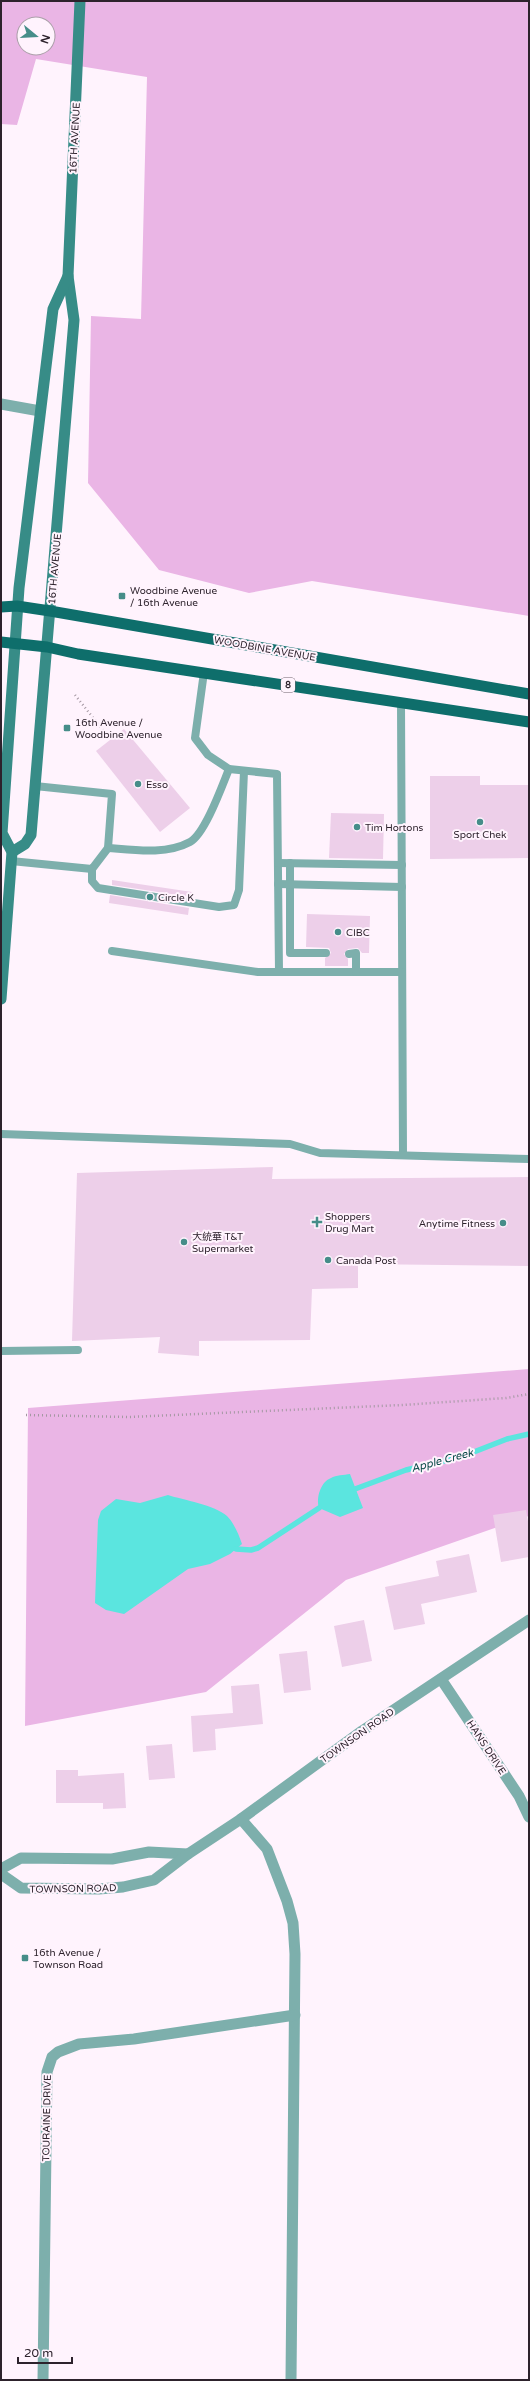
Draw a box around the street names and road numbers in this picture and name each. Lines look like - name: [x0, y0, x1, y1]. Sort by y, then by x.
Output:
- street label: 16TH AVENUE: [67, 102, 83, 174]
- street label: 16TH AVENUE: [46, 533, 64, 605]
- street label: WOODBINE AVENUE: [213, 634, 317, 664]
- road number: 8: [281, 678, 295, 692]
- street label: TOWNSON ROAD: [318, 1706, 397, 1766]
- street label: HANS DRIVE: [464, 1718, 508, 1777]
- street label: TOWNSON ROAD: [29, 1882, 117, 1896]
- street label: TOURAINE DRIVE: [40, 2075, 54, 2162]

